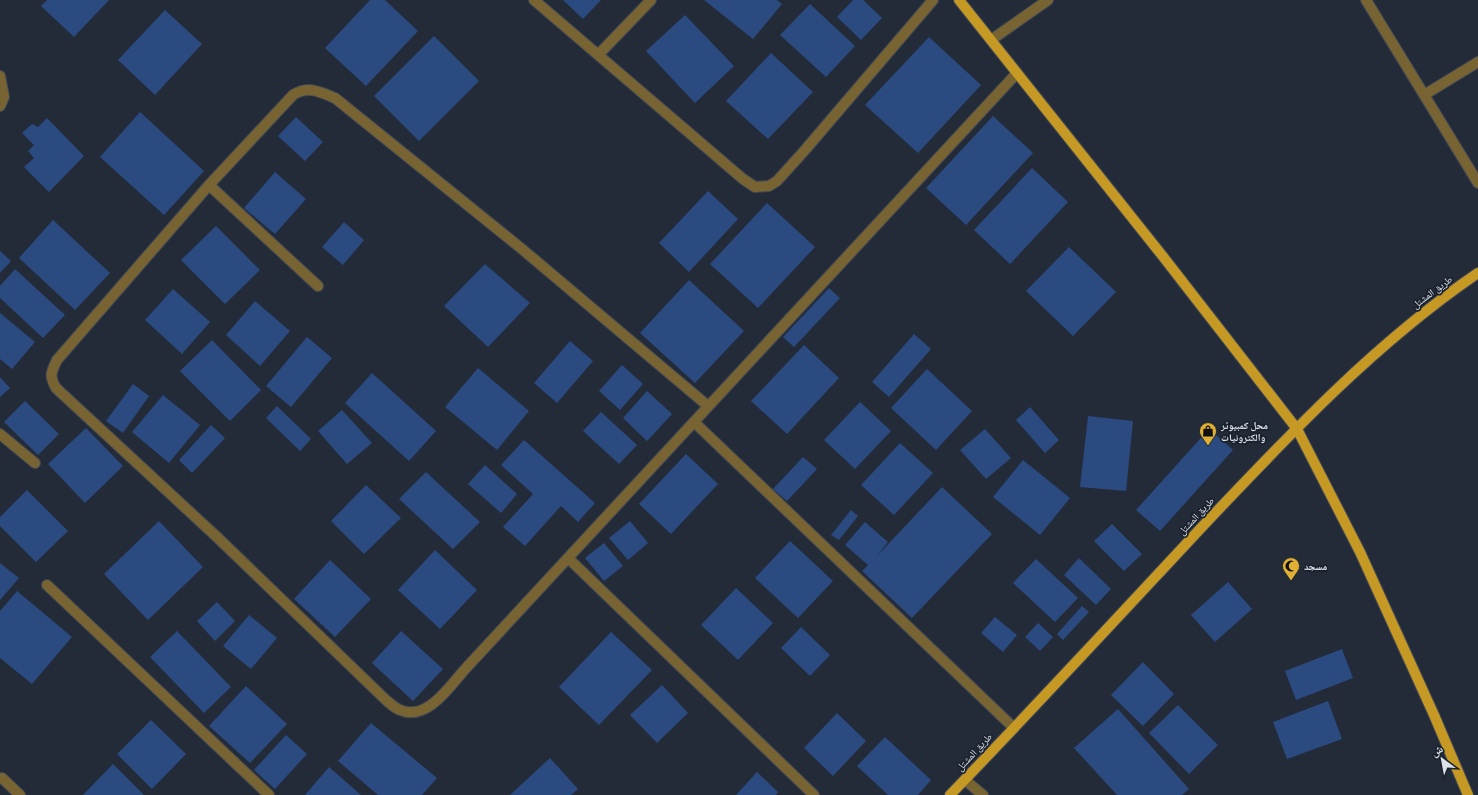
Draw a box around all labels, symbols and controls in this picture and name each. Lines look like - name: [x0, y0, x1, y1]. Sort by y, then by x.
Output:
- street label: طريق المشتل: [1409, 272, 1455, 311]
- place label: محل كمبيوتر والكترونيات: [1220, 419, 1268, 444]
- shop icon: محل كمبيوتر والكترونيات: [1198, 421, 1218, 446]
- street label: طريق المشتل: [1175, 494, 1217, 538]
- mosque icon: مسجد: [1281, 556, 1301, 581]
- place label: مسجد: [1304, 560, 1327, 573]
- street label: طريق المشتل: [953, 730, 995, 774]
- north arrow: [1422, 739, 1462, 779]
- text: ش: [1428, 741, 1446, 760]

